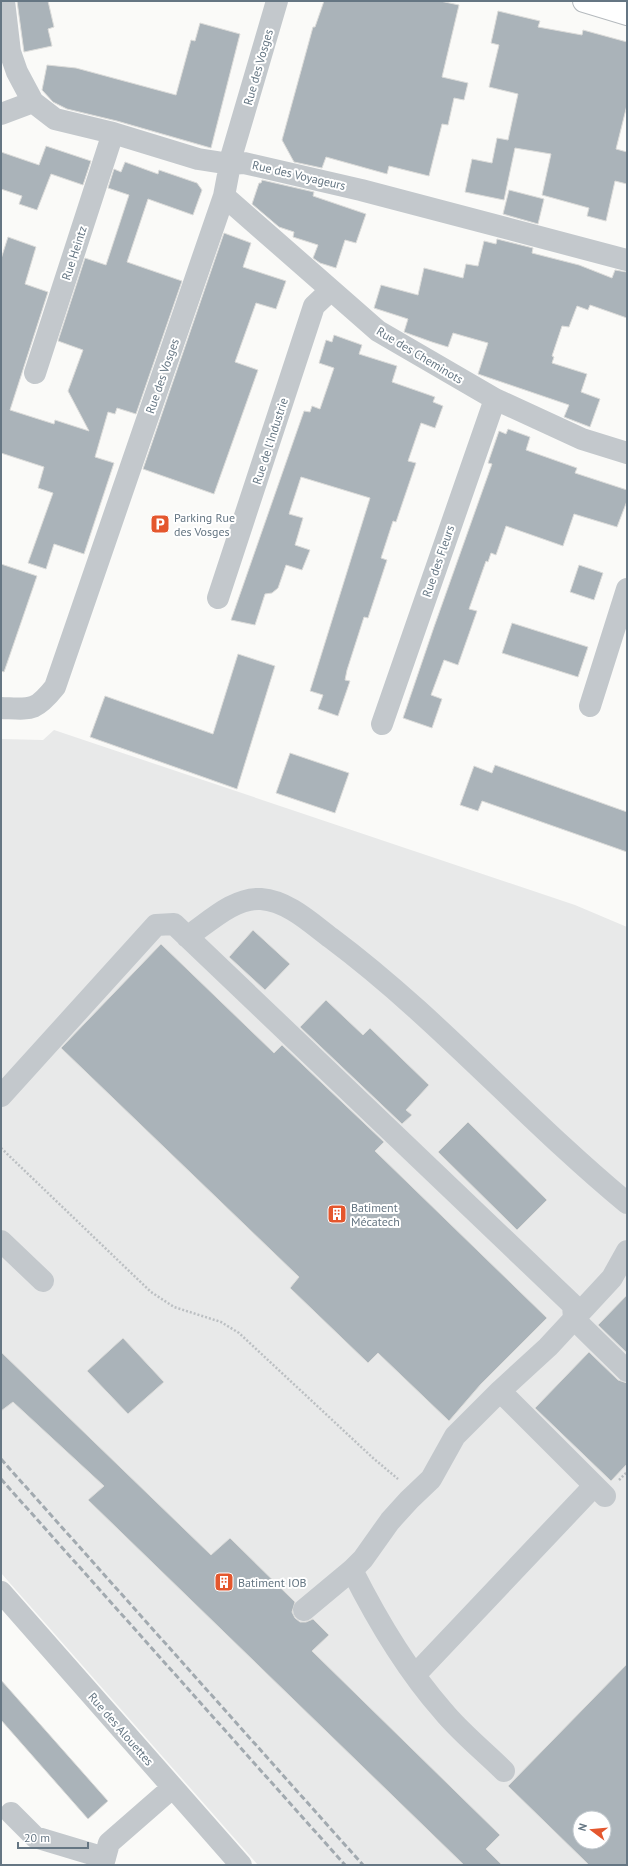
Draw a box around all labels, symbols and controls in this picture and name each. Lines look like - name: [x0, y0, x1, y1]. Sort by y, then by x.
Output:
- street label: Rue des Vosges: [240, 27, 276, 107]
- street label: Rue des Voyageurs: [251, 157, 347, 193]
- street label: Rue Heintz: [58, 224, 90, 282]
- street label: Rue des Cheminots: [374, 323, 466, 387]
- street label: Rue des Vosges: [142, 336, 182, 416]
- street label: Rue de l'Industrie: [249, 396, 291, 486]
- place label: Parking Rue des Vosges: [174, 510, 235, 539]
- parking icon: Parking Rue des Vosges: [149, 513, 171, 535]
- street label: Rue des Fleurs: [419, 523, 457, 599]
- place label: Batiment Mécatech: [351, 1200, 400, 1229]
- building icon: Batiment Mécatech: [326, 1203, 348, 1225]
- building icon: Batiment IOB: [213, 1571, 235, 1593]
- place label: Batiment IOB: [238, 1575, 307, 1590]
- street label: Rue des Alouettes: [85, 1689, 157, 1769]
- north arrow: [572, 1810, 612, 1850]
- text: N: [575, 1822, 590, 1833]
- scale bar: [18, 1824, 88, 1850]
- text: 20 m: [24, 1830, 50, 1845]

